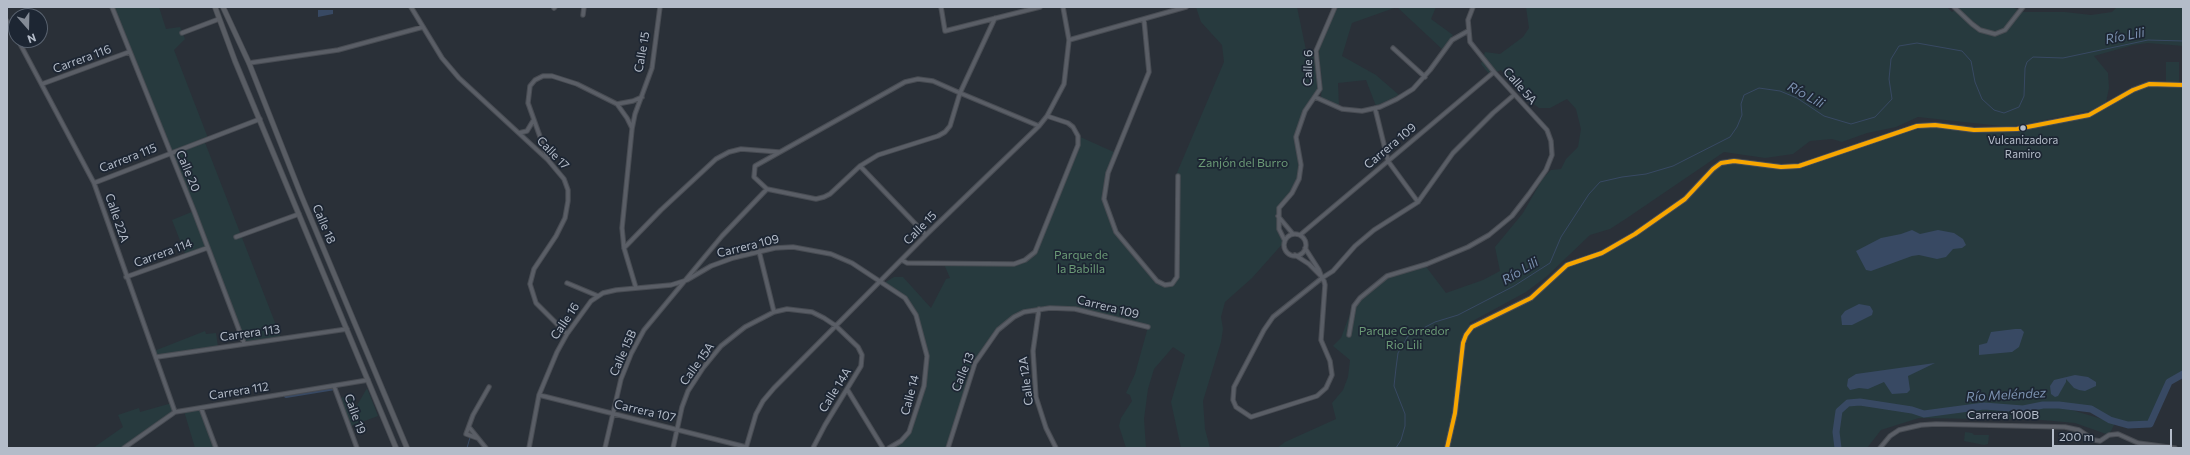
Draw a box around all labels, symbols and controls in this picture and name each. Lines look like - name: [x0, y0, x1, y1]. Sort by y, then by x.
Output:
- north arrow: [8, 8, 48, 48]
- water label: Río Lili: [2104, 25, 2146, 47]
- street label: Calle 15: [631, 30, 653, 74]
- text: N: [26, 31, 38, 46]
- street label: Carrera 116: [51, 42, 113, 76]
- street label: Calle 6: [1300, 50, 1316, 86]
- street label: Calle 5A: [1500, 65, 1540, 107]
- water label: Río Lili: [1785, 79, 1827, 111]
- street label: Carrera 109: [1361, 120, 1419, 172]
- marker: Vulcanizadora Ramiro: [2018, 123, 2028, 133]
- street label: Calle 17: [534, 133, 572, 173]
- place label: Vulcanizadora Ramiro: [1988, 133, 2058, 159]
- street label: Carrera 115: [97, 140, 159, 176]
- street label: Calle 20: [173, 148, 203, 194]
- park label: Zanjón del Burro: [1198, 156, 1288, 170]
- street label: Calle 22A: [102, 192, 132, 244]
- street label: Calle 18: [309, 202, 339, 246]
- street label: Calle 15: [900, 208, 940, 248]
- street label: Carrera 109: [715, 231, 781, 261]
- street label: Carrera 114: [132, 236, 194, 270]
- park label: Parque de la Babilla: [1054, 248, 1108, 276]
- water label: Río Lili: [1499, 254, 1541, 288]
- street label: Carrera 109: [1075, 292, 1141, 322]
- street label: Calle 16: [547, 300, 583, 342]
- street label: Carrera 113: [219, 322, 281, 344]
- park label: Parque Corredor Rio Lili: [1359, 324, 1449, 352]
- street label: Calle 15B: [606, 328, 640, 378]
- street label: Calle 15A: [677, 340, 717, 388]
- street label: Calle 13: [949, 350, 977, 394]
- street label: Calle 12A: [1016, 356, 1036, 406]
- street label: Calle 14A: [816, 365, 854, 415]
- street label: Calle 14: [898, 373, 922, 417]
- street label: Carrera 112: [208, 379, 270, 403]
- water label: Río Meléndez: [1966, 385, 2046, 405]
- street label: Calle 19: [341, 392, 369, 436]
- street label: Carrera 107: [613, 397, 677, 425]
- street label: Carrera 100B: [1967, 408, 2039, 422]
- scale bar: [2054, 421, 2174, 447]
- text: 200 m: [2059, 429, 2094, 443]

